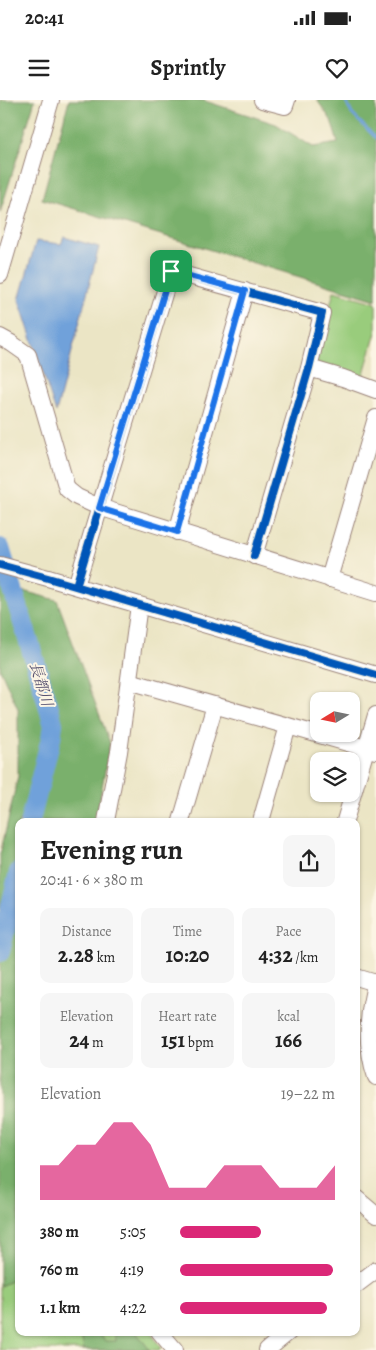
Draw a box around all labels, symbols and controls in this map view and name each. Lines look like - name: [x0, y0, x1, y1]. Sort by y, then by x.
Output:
- text: 20:41: [25, 5, 64, 31]
- text: Sprintly: [151, 53, 225, 83]
- icon: menu: [25, 54, 53, 82]
- icon: heart: [323, 54, 351, 82]
- pin: [150, 250, 192, 292]
- icon: arrive: [157, 257, 185, 285]
- water label: 長都川: [25, 660, 58, 710]
- north arrow: [310, 692, 360, 742]
- map controls: [310, 692, 360, 802]
- button: layers: [310, 752, 360, 802]
- text: Evening run: [40, 831, 183, 869]
- button: share: [283, 835, 335, 887]
- text: 20:41 · 6 × 380 m: [40, 869, 143, 891]
- text: Distance: [61, 922, 112, 941]
- text: Time: [173, 922, 202, 941]
- text: Pace: [276, 922, 301, 941]
- text: 2.28: [58, 941, 94, 969]
- text: 10:20: [166, 941, 209, 969]
- text: 4:32: [258, 941, 293, 969]
- text: km: [94, 948, 115, 967]
- text: /km: [293, 948, 319, 967]
- text: Elevation: [60, 1007, 113, 1026]
- text: Heart rate: [158, 1007, 217, 1026]
- text: kcal: [277, 1007, 300, 1026]
- text: 24: [69, 1026, 89, 1054]
- text: 151: [161, 1026, 185, 1054]
- text: 166: [275, 1026, 302, 1054]
- text: m: [89, 1033, 104, 1052]
- text: bpm: [185, 1033, 214, 1052]
- text: Elevation: [40, 1083, 101, 1105]
- text: 19–22 m: [281, 1083, 335, 1105]
- text: 380 m: [40, 1221, 79, 1243]
- text: 5:05: [120, 1221, 146, 1243]
- text: 760 m: [40, 1259, 79, 1281]
- text: 4:19: [120, 1259, 144, 1281]
- text: 1.1 km: [40, 1297, 80, 1319]
- text: 4:22: [120, 1297, 146, 1319]

